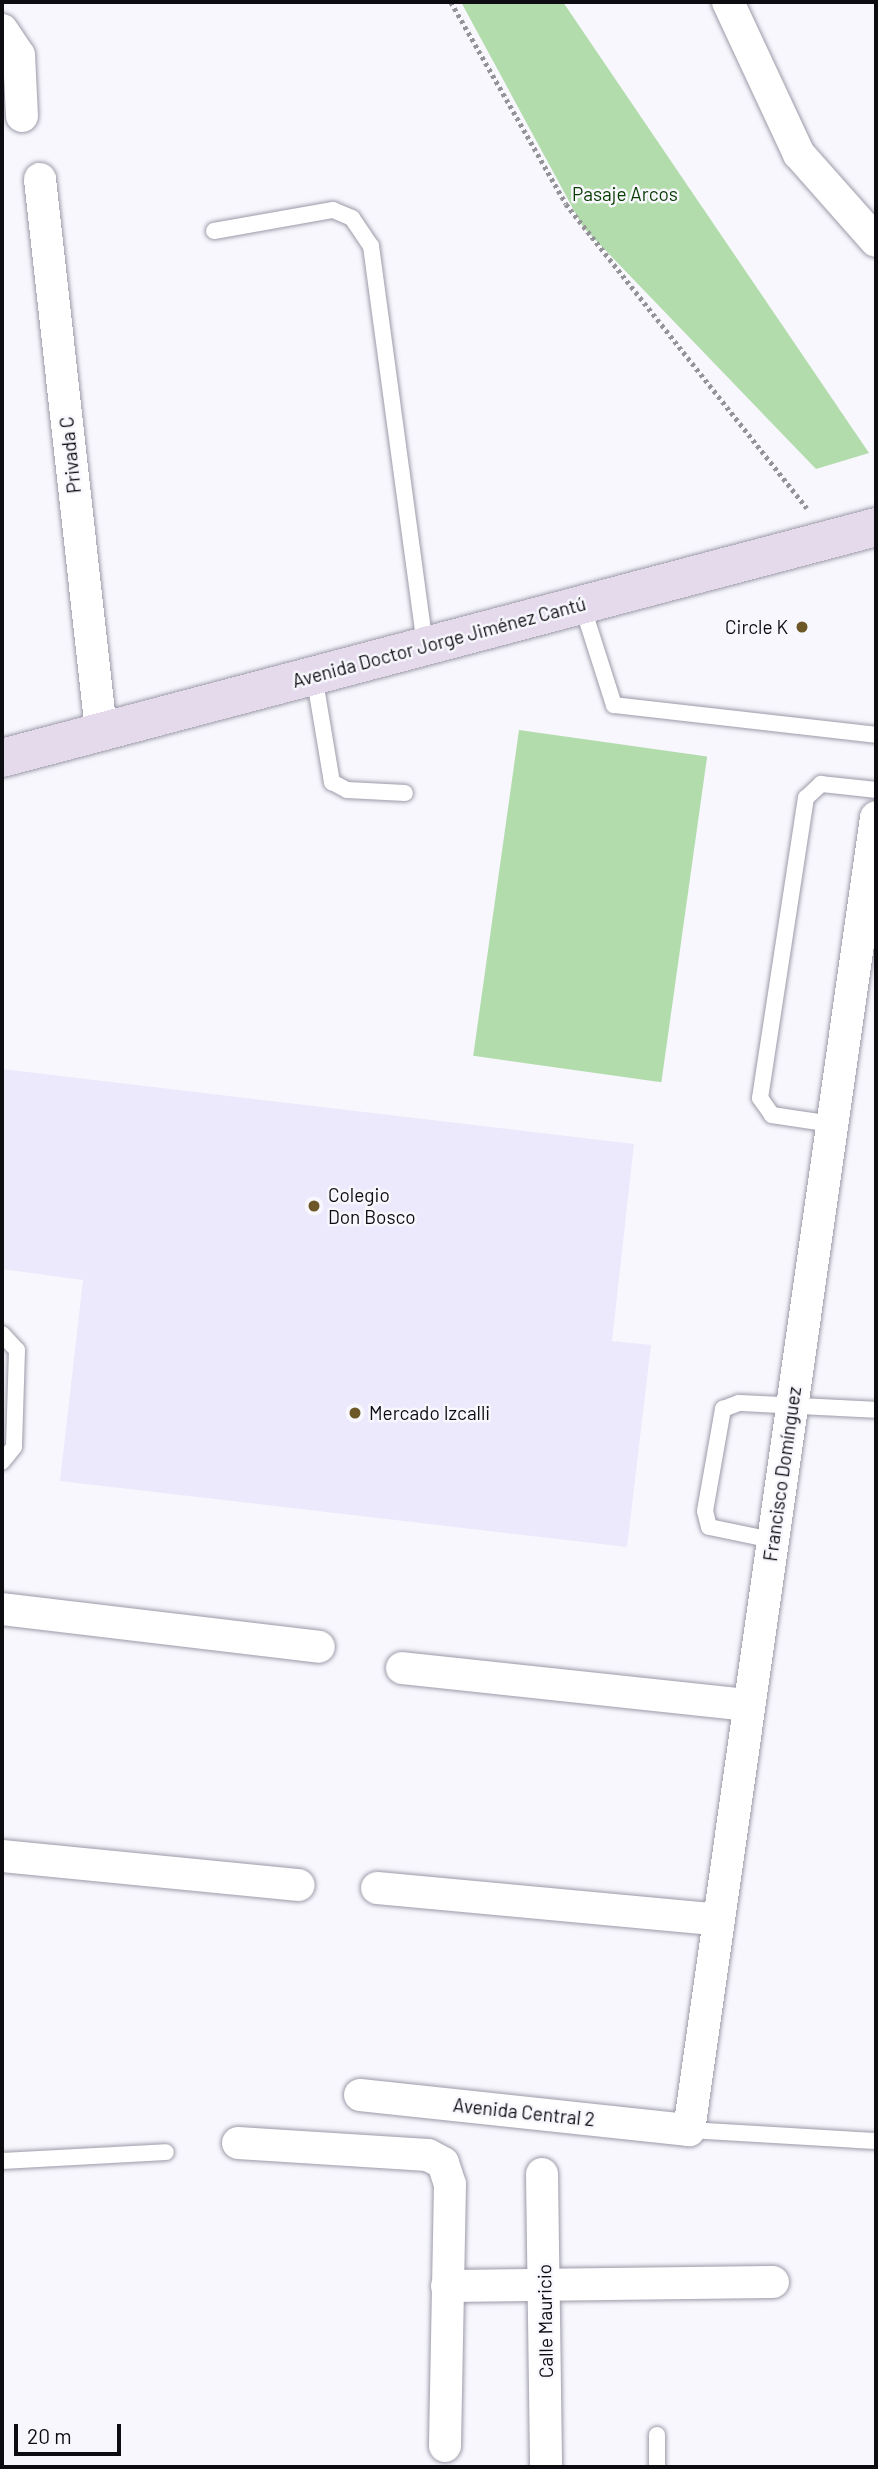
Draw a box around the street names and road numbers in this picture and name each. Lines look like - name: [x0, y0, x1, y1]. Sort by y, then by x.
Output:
- street label: Privada C: [55, 416, 85, 494]
- street label: Avenida Doctor Jorge Jiménez Cantú: [290, 592, 588, 692]
- street label: Francisco Domínguez: [758, 1385, 806, 1563]
- street label: Avenida Central 2: [452, 2093, 596, 2131]
- street label: Calle Mauricio: [533, 2264, 557, 2378]

